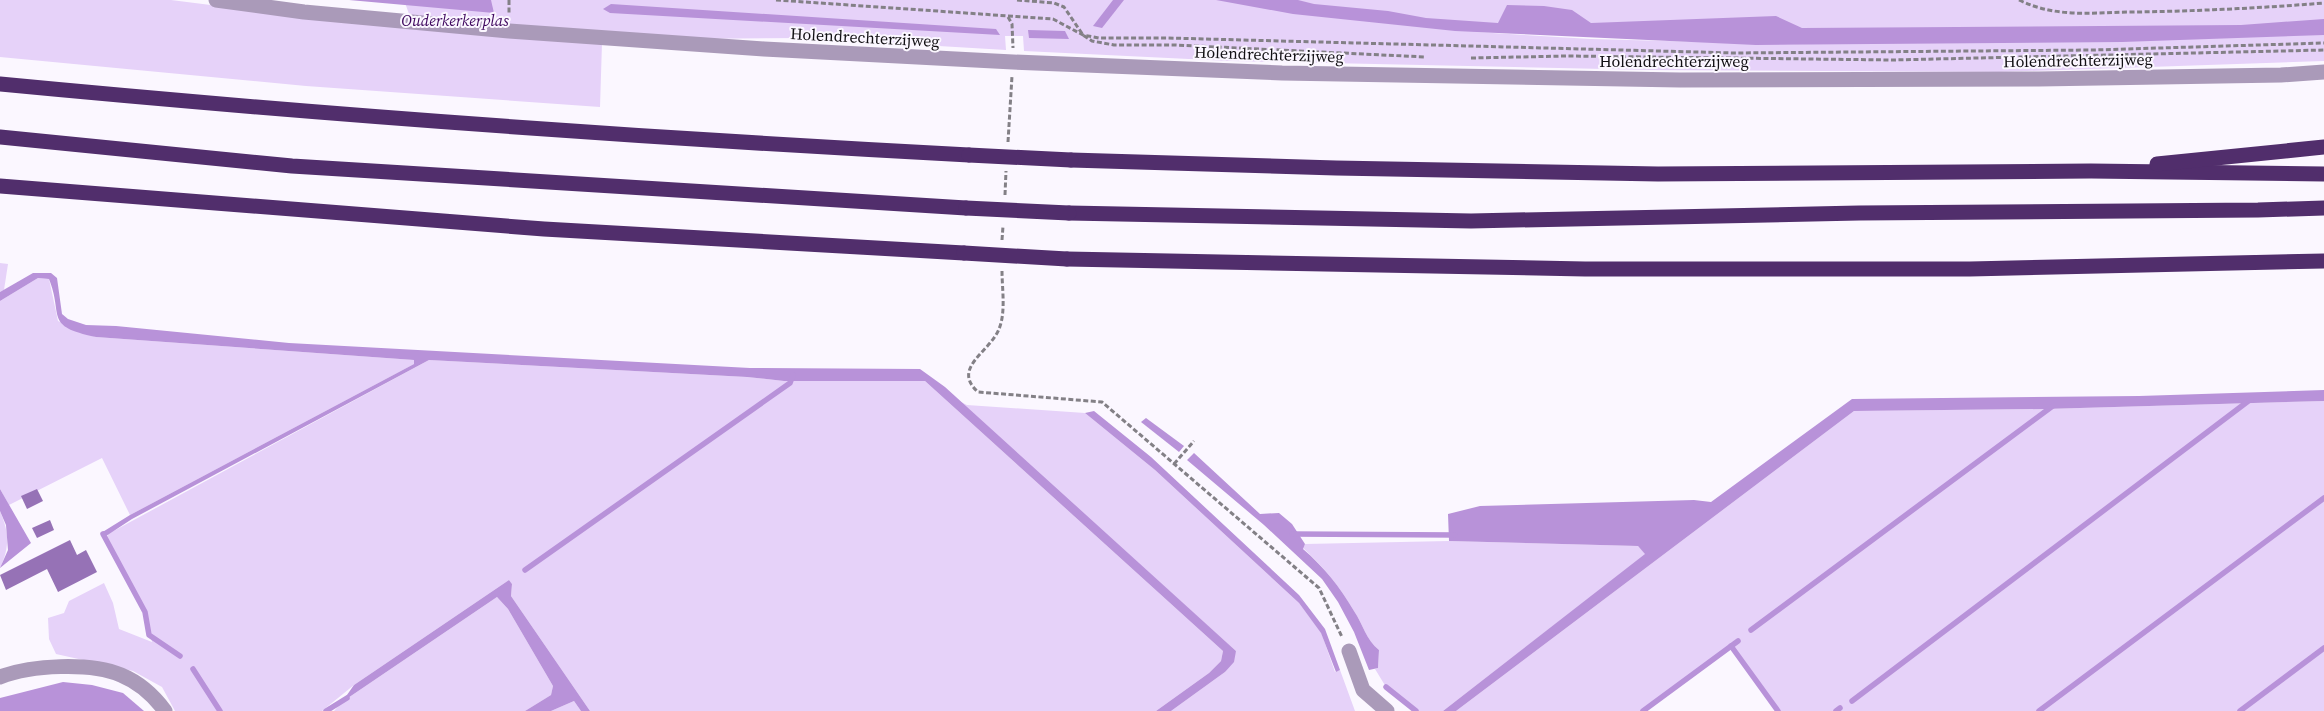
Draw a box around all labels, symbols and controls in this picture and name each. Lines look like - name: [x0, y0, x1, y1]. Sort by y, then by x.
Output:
- park label: Ouderkerkerplas: [401, 9, 509, 31]
- street label: Holendrechterzijweg: [790, 22, 940, 52]
- street label: Holendrechterzijweg: [1194, 40, 1344, 68]
- street label: Holendrechterzijweg: [2003, 48, 2153, 72]
- street label: Holendrechterzijweg: [1599, 50, 1749, 72]

